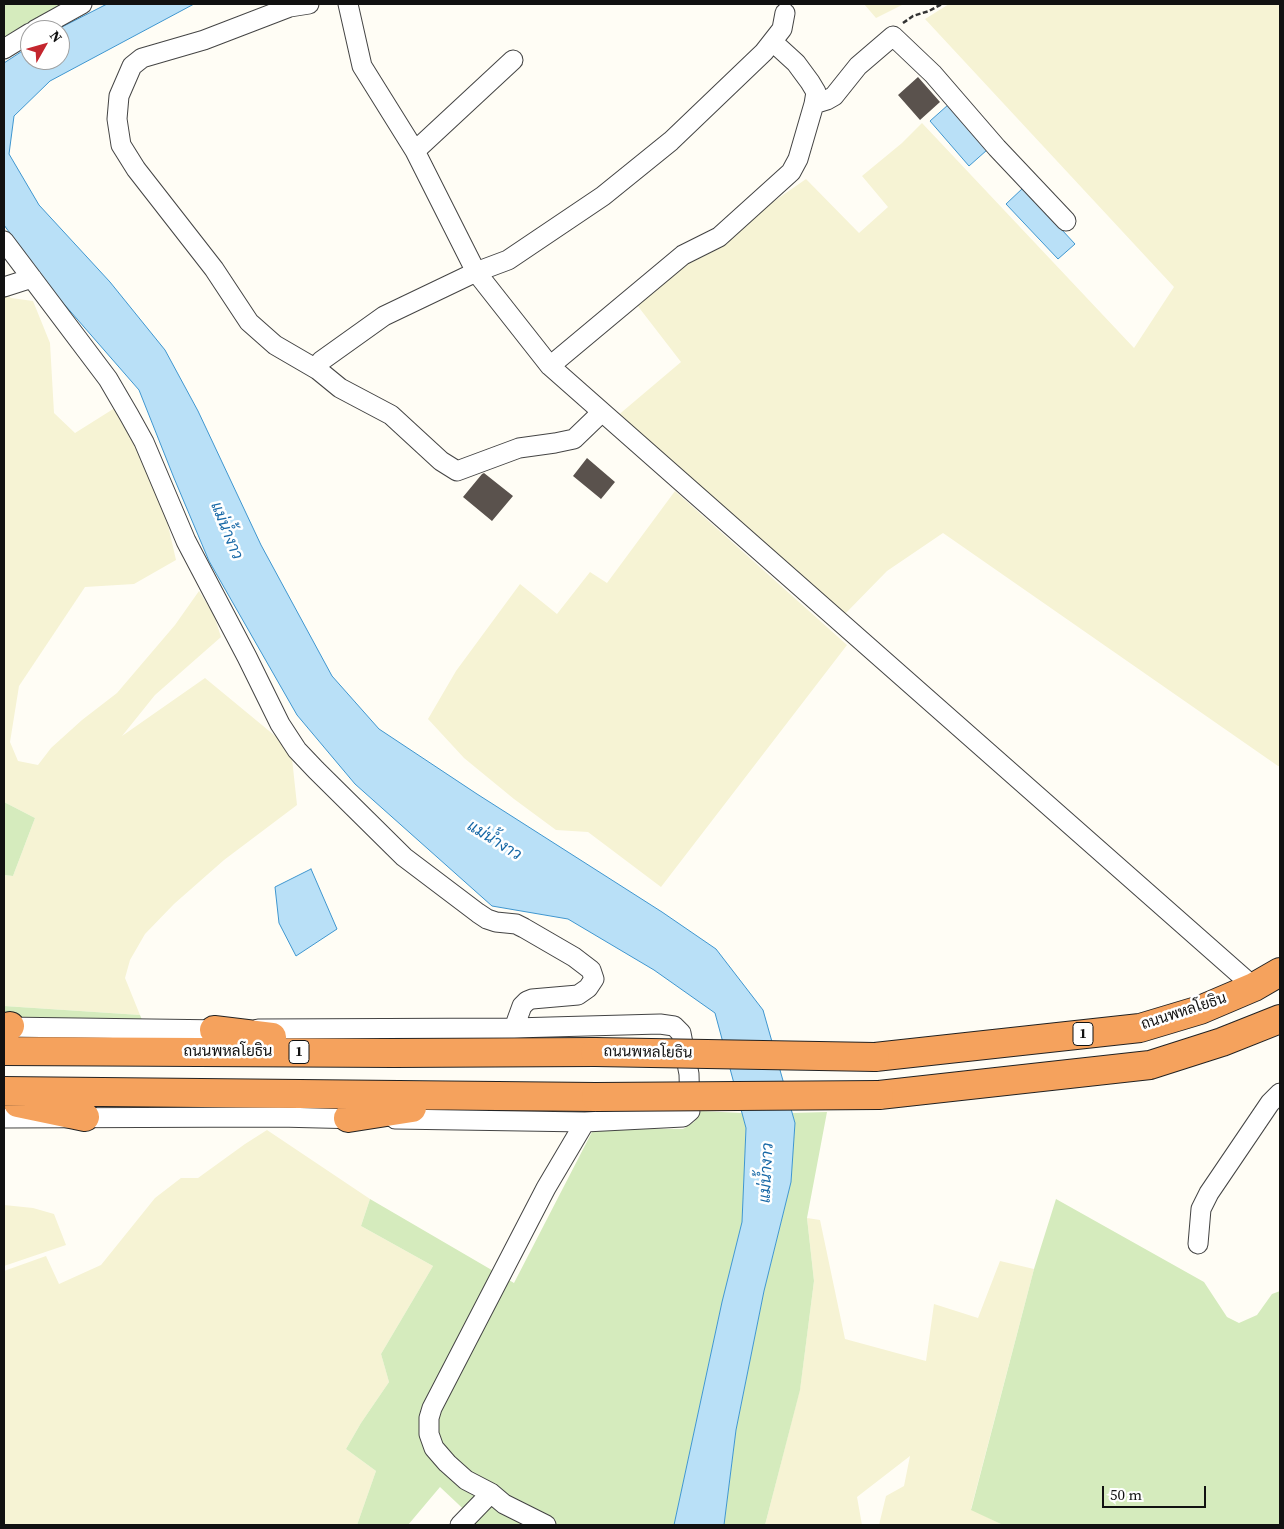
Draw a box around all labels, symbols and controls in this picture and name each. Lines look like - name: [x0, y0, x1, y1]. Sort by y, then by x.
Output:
- north arrow: [20, 20, 70, 70]
- text: N: [45, 26, 67, 47]
- water label: แม่น้ำงาว: [206, 499, 246, 563]
- water label: แม่น้ำงาว: [463, 817, 525, 865]
- street label: ถนนพหลโยธิน: [1139, 990, 1229, 1034]
- road number: 1: [1073, 1022, 1093, 1046]
- road number: 1: [289, 1040, 309, 1064]
- street label: ถนนพหลโยธิน: [184, 1043, 272, 1061]
- street label: ถนนพหลโยธิน: [603, 1043, 693, 1063]
- water label: แม่น้ำงาว: [756, 1142, 778, 1204]
- scale bar: [1104, 1476, 1208, 1508]
- text: 50 m: [1110, 1484, 1142, 1505]

